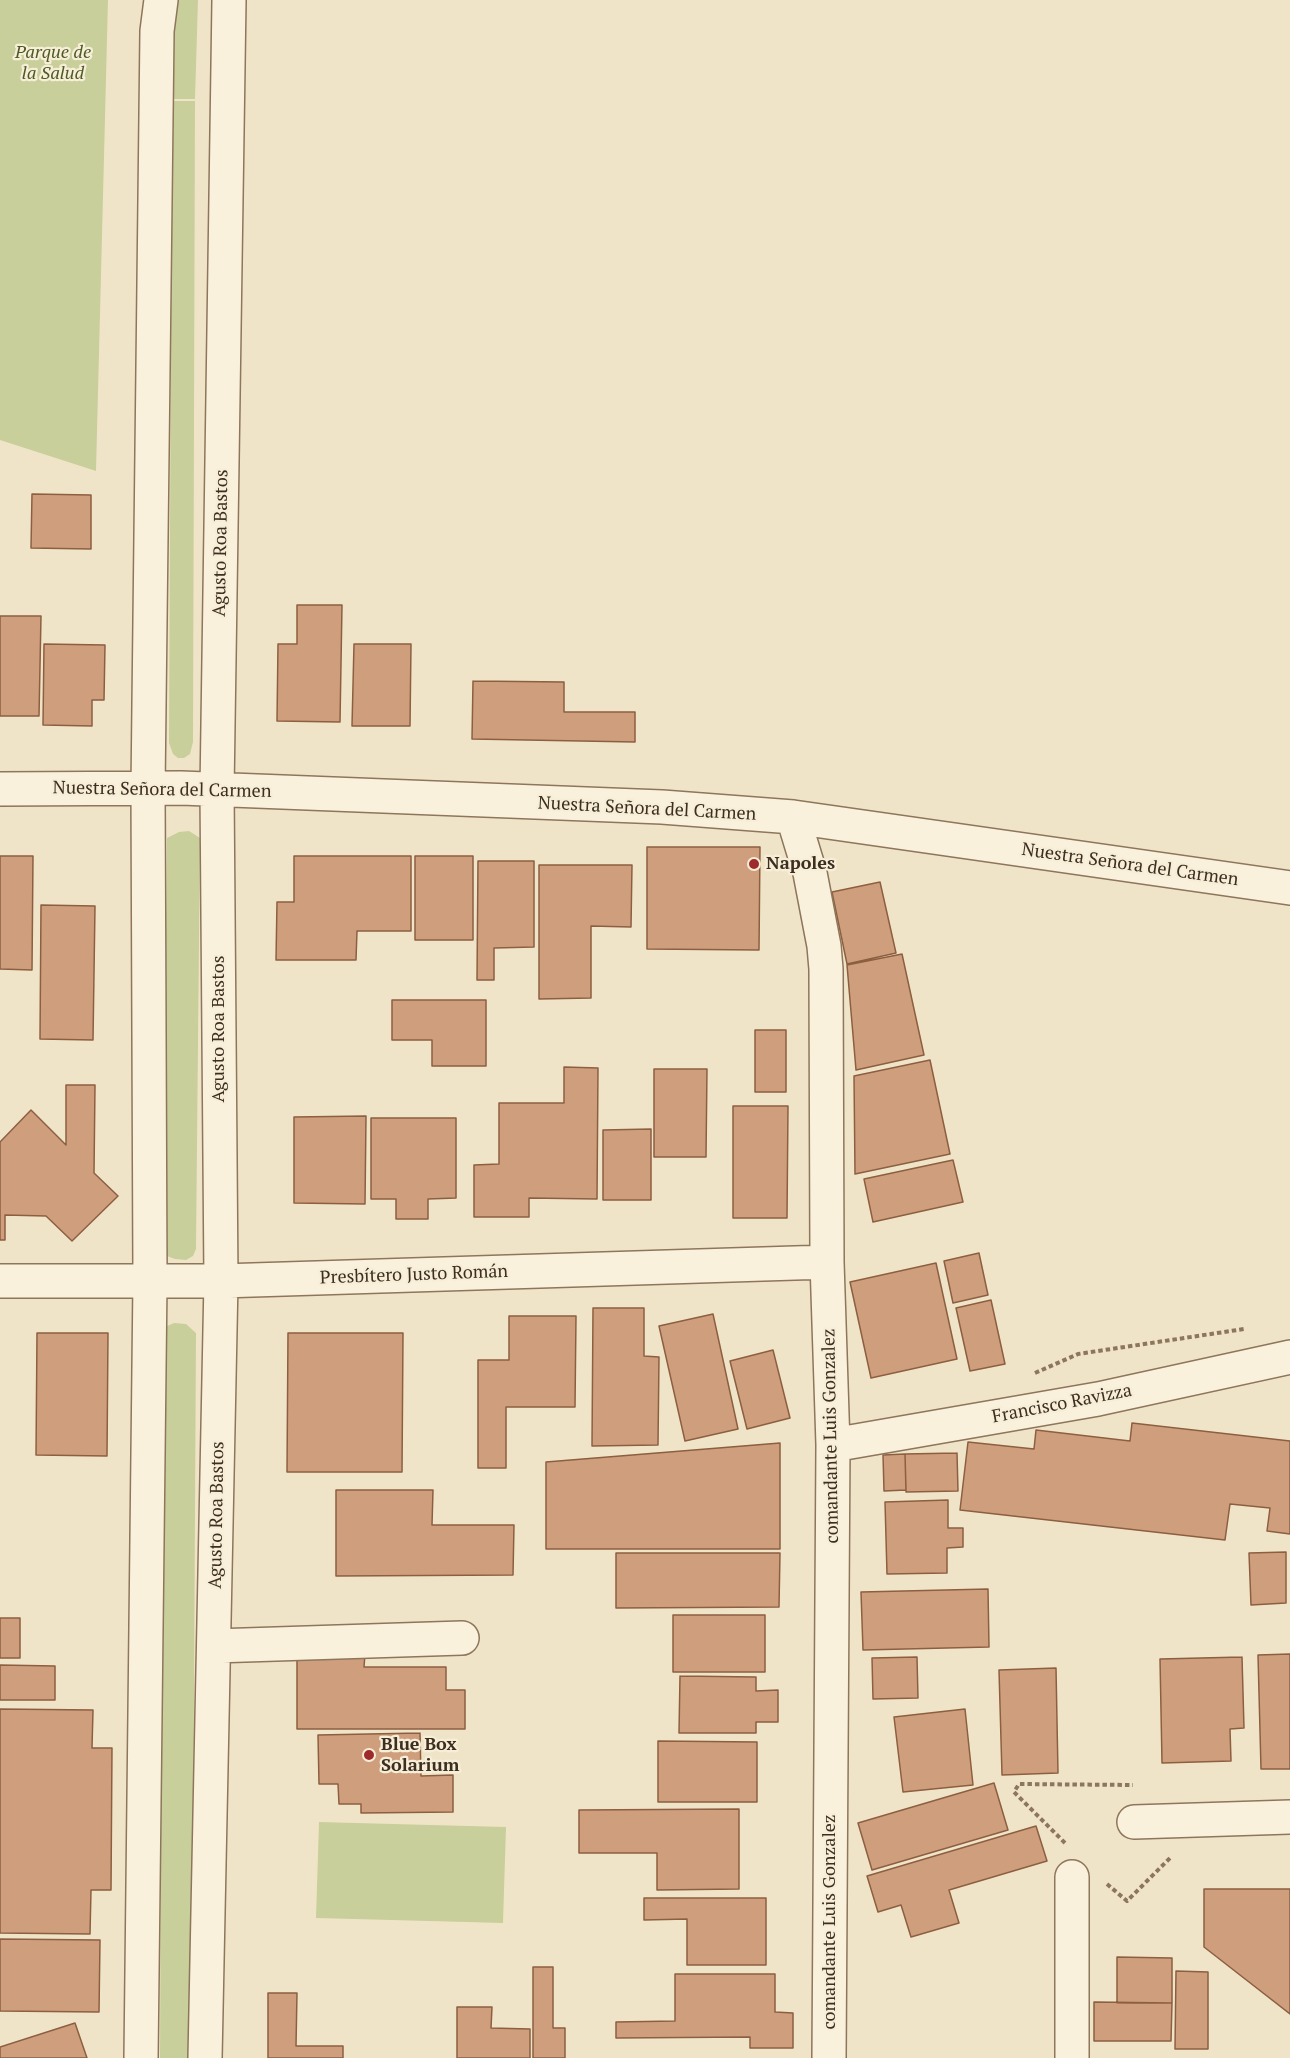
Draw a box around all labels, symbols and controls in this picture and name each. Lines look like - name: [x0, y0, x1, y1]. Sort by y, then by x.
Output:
- park label: Parque de la Salud: [15, 42, 91, 84]
- street label: Agusto Roa Bastos: [209, 469, 233, 617]
- street label: Nuestra Señora del Carmen: [52, 777, 272, 803]
- street label: Nuestra Señora del Carmen: [537, 792, 757, 826]
- street label: Nuestra Señora del Carmen: [1020, 839, 1240, 891]
- place label: Napoles: [766, 853, 835, 875]
- marker: Napoles: [747, 857, 761, 871]
- street label: Agusto Roa Bastos: [208, 955, 230, 1103]
- street label: Presbítero Justo Román: [320, 1261, 508, 1289]
- street label: comandante Luis Gonzalez: [818, 1328, 844, 1544]
- street label: Francisco Ravizza: [990, 1380, 1134, 1428]
- street label: Agusto Roa Bastos: [205, 1441, 229, 1589]
- place label: Blue Box Solarium: [381, 1734, 459, 1776]
- marker: Blue Box Solarium: [362, 1748, 376, 1762]
- street label: comandante Luis Gonzalez: [819, 1815, 841, 2029]

